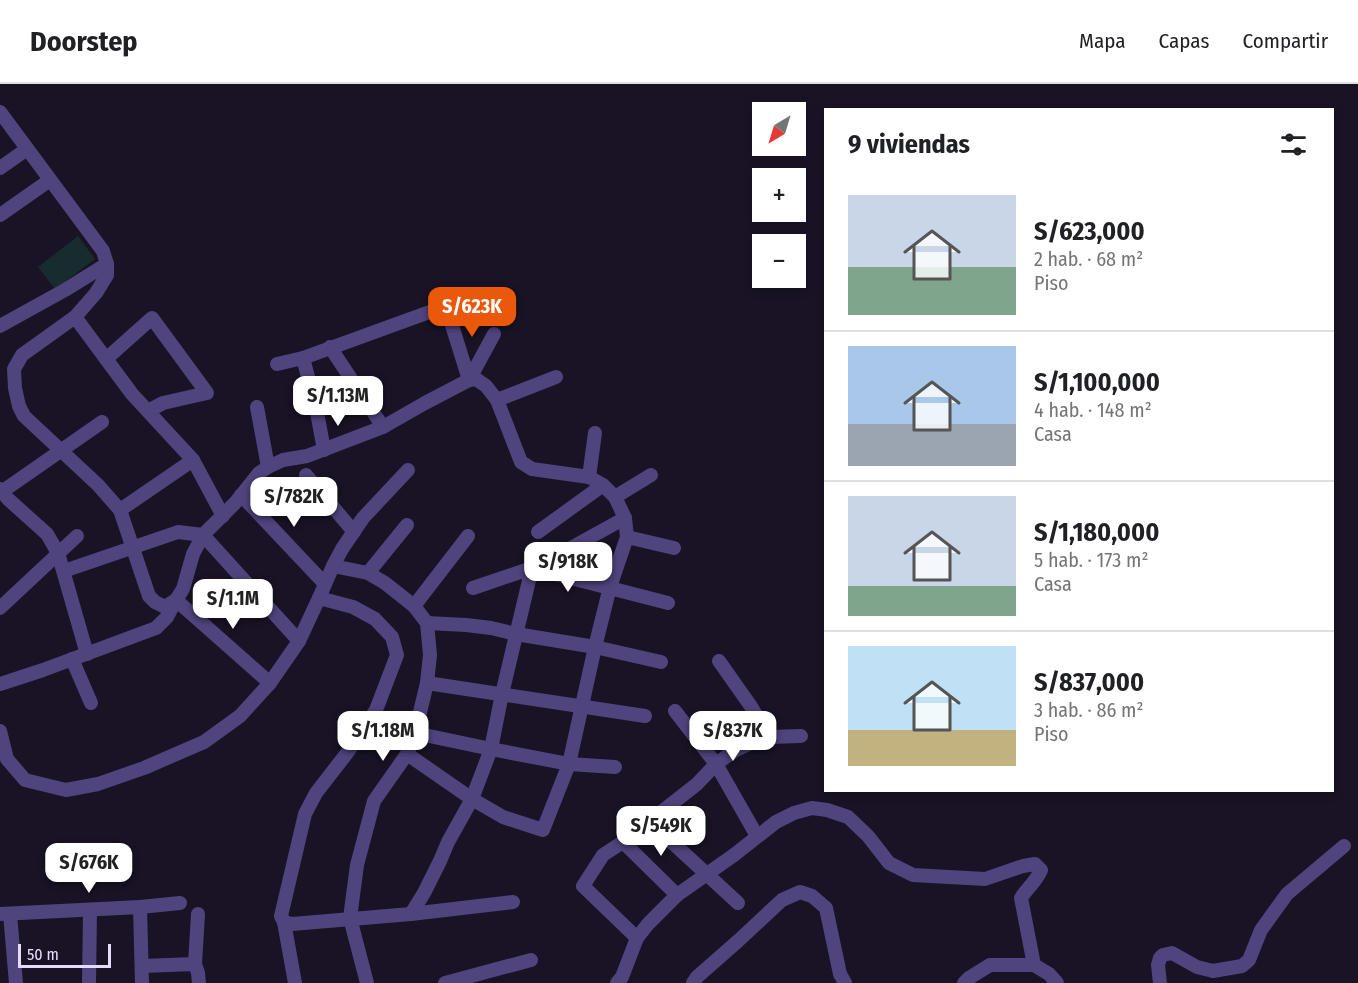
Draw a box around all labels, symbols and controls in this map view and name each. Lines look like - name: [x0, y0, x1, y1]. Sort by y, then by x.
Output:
- text: Doorstep: [30, 25, 138, 58]
- text: Mapa: [1079, 28, 1126, 54]
- text: Capas: [1159, 28, 1209, 54]
- text: Compartir: [1242, 28, 1328, 54]
- north arrow: [752, 102, 806, 156]
- map controls: [752, 102, 806, 288]
- icon: filters: [1277, 128, 1310, 161]
- text: 9 viviendas: [848, 129, 970, 160]
- button: +: [752, 168, 806, 222]
- text: S/623,000: [1034, 216, 1145, 247]
- icon: home: [896, 219, 968, 291]
- button: −: [752, 234, 806, 288]
- text: 2 hab. · 68 m²: [1034, 247, 1143, 271]
- text: Piso: [1034, 271, 1069, 295]
- pin: S/623K: [423, 287, 521, 338]
- text: S/623K: [442, 294, 502, 318]
- text: S/1,100,000: [1034, 367, 1160, 398]
- icon: home: [896, 370, 968, 442]
- pin: S/1.13M: [283, 376, 393, 427]
- text: S/1.13M: [307, 383, 369, 407]
- text: 4 hab. · 148 m²: [1034, 398, 1152, 422]
- text: Casa: [1034, 422, 1072, 446]
- pin: S/782K: [245, 477, 343, 528]
- text: S/782K: [264, 484, 324, 508]
- text: S/1,180,000: [1034, 517, 1159, 548]
- icon: home: [896, 520, 968, 592]
- pin: S/918K: [519, 542, 617, 593]
- text: 5 hab. · 173 m²: [1034, 548, 1149, 572]
- text: S/918K: [538, 549, 598, 573]
- text: Casa: [1034, 572, 1072, 596]
- pin: S/1.1M: [184, 579, 282, 630]
- text: S/1.1M: [207, 586, 259, 610]
- text: S/837,000: [1034, 667, 1144, 698]
- icon: home: [896, 670, 968, 742]
- text: 3 hab. · 86 m²: [1034, 698, 1144, 722]
- pin: S/1.18M: [328, 711, 438, 762]
- pin: S/837K: [684, 711, 782, 762]
- text: S/1.18M: [352, 718, 415, 742]
- text: S/837K: [703, 718, 763, 742]
- text: Piso: [1034, 722, 1069, 746]
- pin: S/549K: [612, 806, 710, 857]
- text: S/549K: [630, 813, 692, 837]
- pin: S/676K: [40, 843, 138, 894]
- text: S/676K: [59, 850, 119, 874]
- scale bar: [18, 941, 111, 968]
- text: 50 m: [27, 945, 59, 964]

